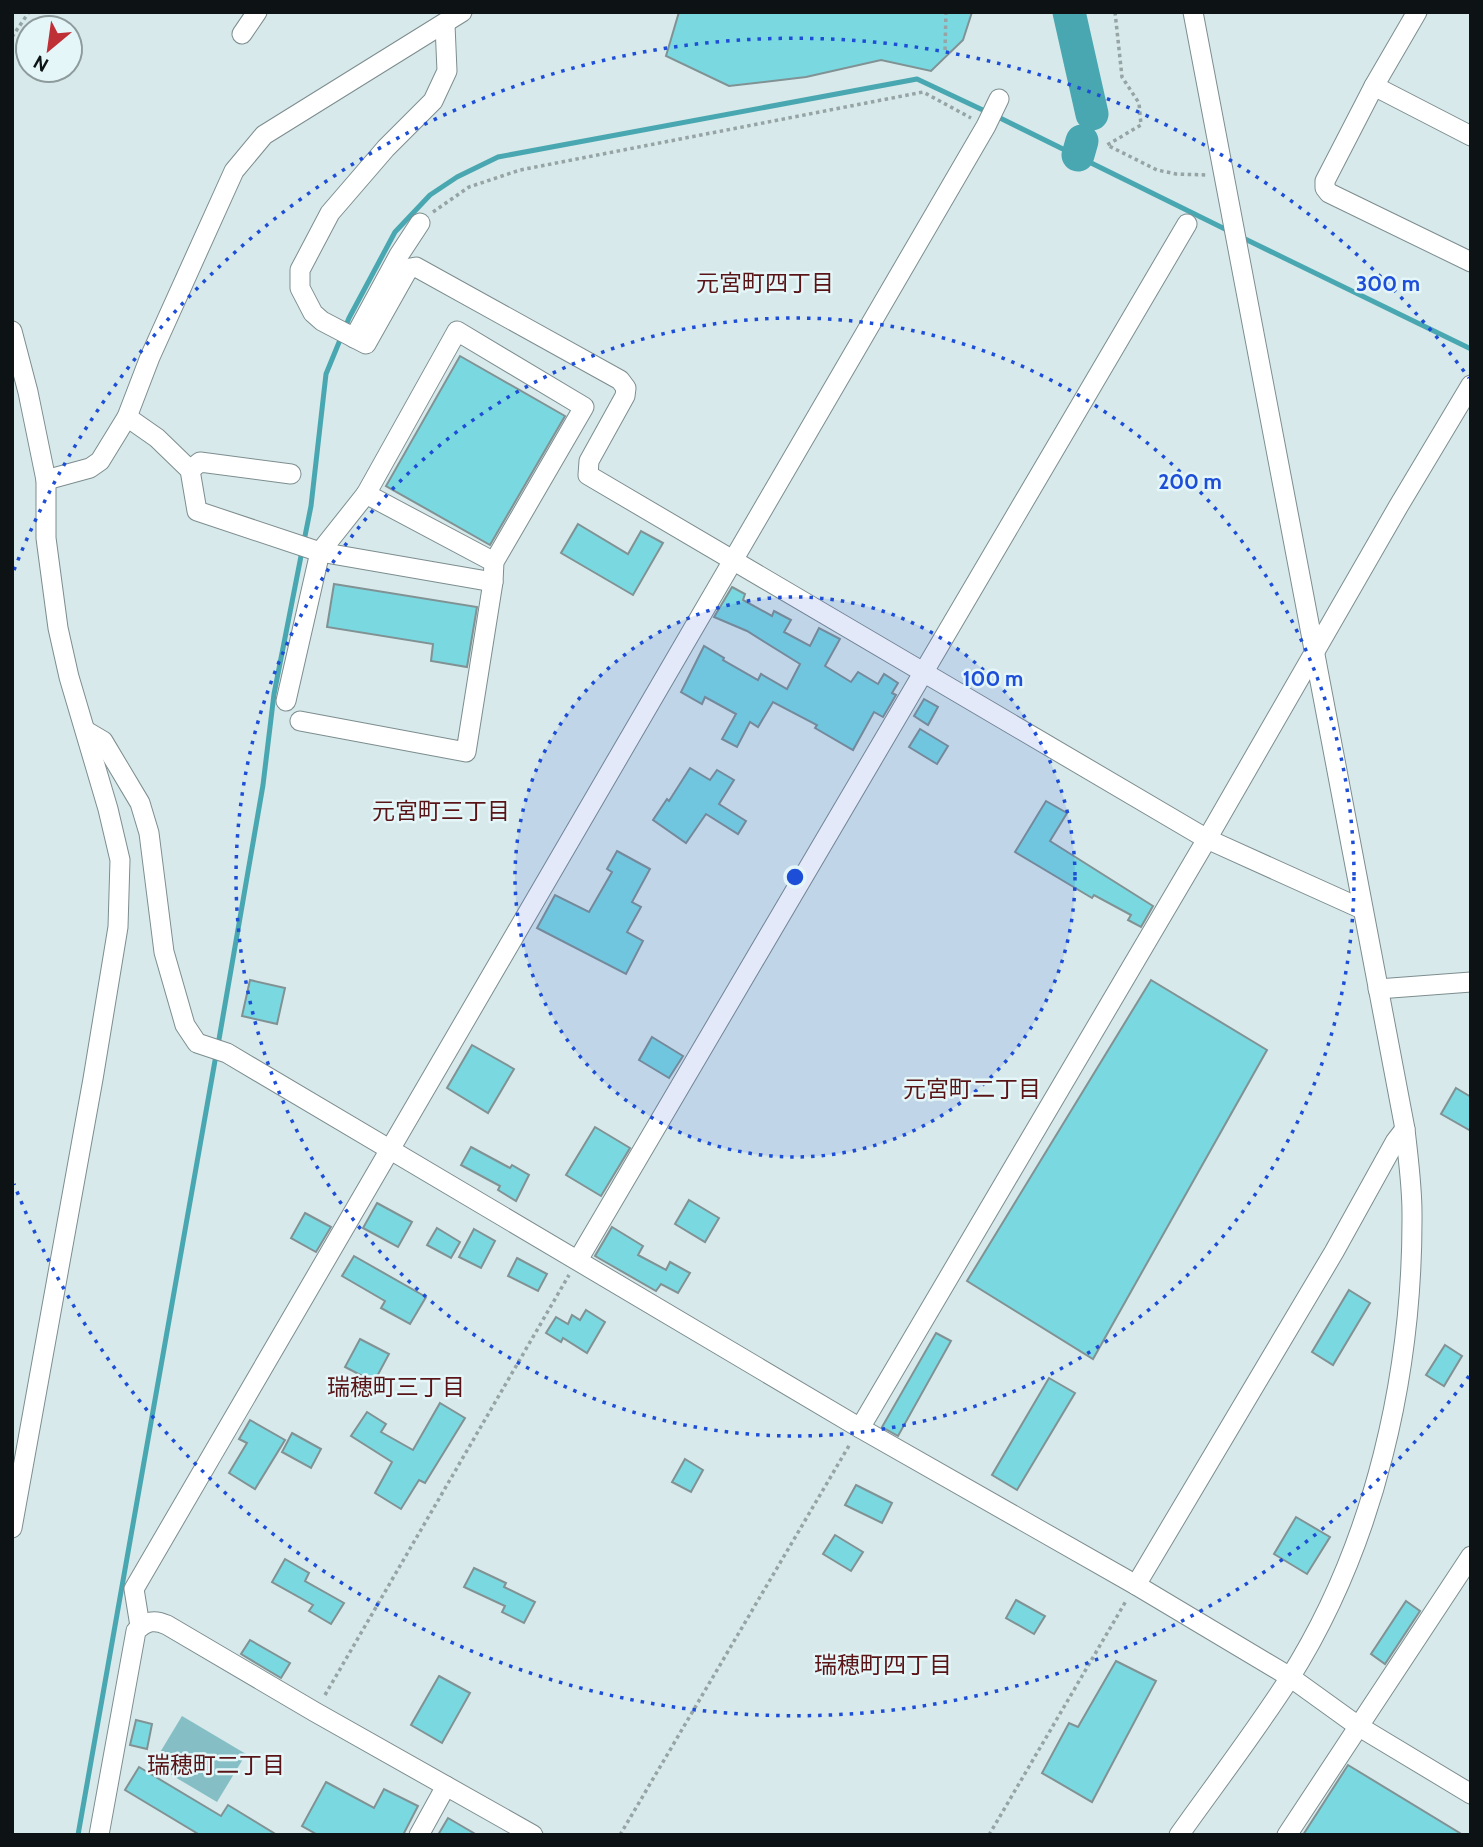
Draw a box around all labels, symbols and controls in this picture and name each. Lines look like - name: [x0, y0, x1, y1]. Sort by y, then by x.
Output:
- north arrow: [14, 14, 84, 84]
- text: N: [30, 50, 52, 77]
- district label: 元宮町四丁目: [696, 269, 834, 297]
- text: 300 m: [1356, 271, 1420, 296]
- text: 200 m: [1158, 469, 1222, 494]
- text: 100 m: [963, 666, 1023, 691]
- district label: 元宮町三丁目: [372, 797, 510, 825]
- centre of rings: [783, 865, 807, 889]
- district label: 元宮町二丁目: [903, 1075, 1041, 1103]
- district label: 瑞穂町三丁目: [327, 1373, 465, 1401]
- district label: 瑞穂町四丁目: [814, 1651, 952, 1679]
- district label: 瑞穂町二丁目: [147, 1751, 285, 1779]

